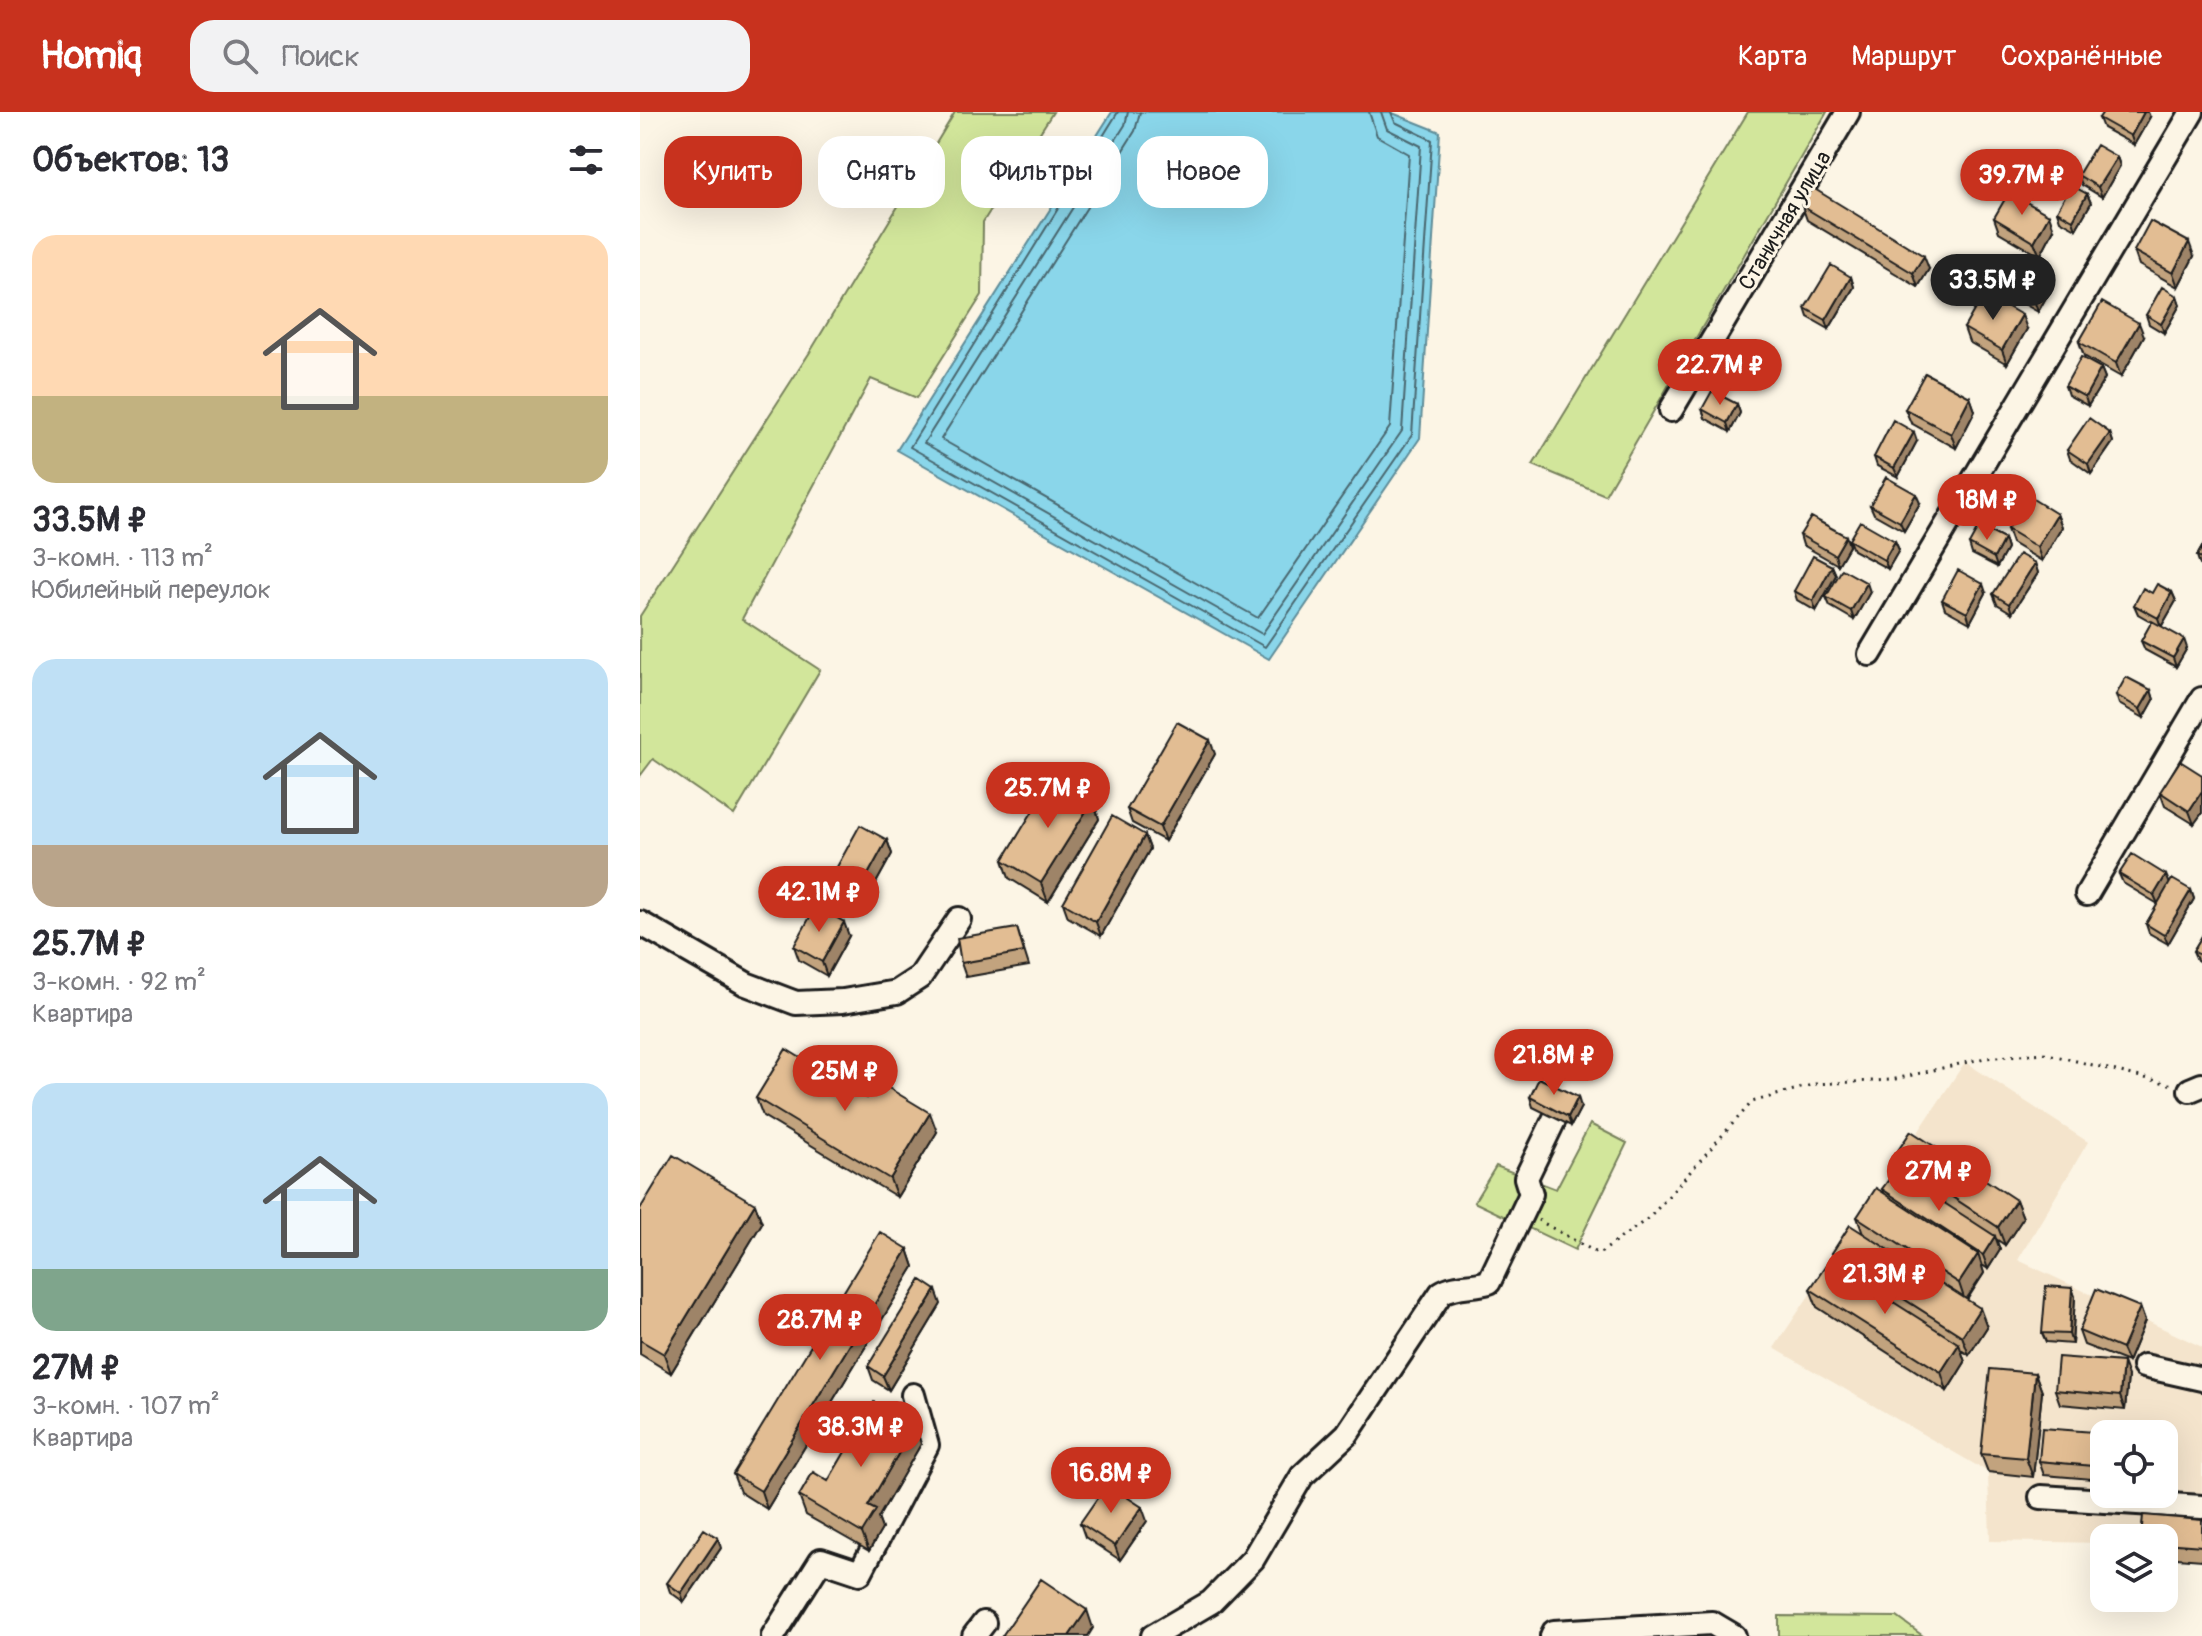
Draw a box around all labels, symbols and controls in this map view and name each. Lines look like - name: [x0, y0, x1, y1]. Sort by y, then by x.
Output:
- search box: [190, 20, 750, 92]
- text: Homiq: [40, 32, 142, 80]
- icon: search: [218, 34, 262, 78]
- text: Поиск: [282, 38, 360, 75]
- text: Карта: [1738, 39, 1807, 74]
- text: Маршрут: [1851, 39, 1957, 74]
- text: Сохранённые: [2001, 39, 2162, 74]
- chip: Купить: [664, 136, 802, 208]
- chip: Снять: [818, 136, 945, 208]
- chip: Фильтры: [961, 136, 1121, 208]
- chip: Новое: [1137, 136, 1268, 208]
- icon: filters: [564, 138, 608, 182]
- text: Объектов: 13: [32, 139, 229, 182]
- street label: Станичная улица: [1732, 146, 1837, 295]
- pin: 39.7M ₽: [1948, 149, 2096, 217]
- text: 39.7M ₽: [1978, 159, 2066, 191]
- pin: 33.5M ₽: [1919, 254, 2067, 322]
- text: 33.5M ₽: [1949, 264, 2037, 296]
- icon: home: [248, 287, 392, 431]
- pin: 22.7M ₽: [1646, 339, 1794, 407]
- text: 22.7M ₽: [1676, 349, 1764, 381]
- pin: 18M ₽: [1931, 474, 2043, 542]
- text: 18M ₽: [1955, 484, 2019, 516]
- text: 33.5M ₽: [32, 499, 148, 542]
- text: 3-комн. · 113 m²: [32, 542, 213, 574]
- text: Юбилейный переулок: [32, 574, 271, 606]
- icon: home: [248, 711, 392, 855]
- pin: 25.7M ₽: [974, 762, 1122, 830]
- text: 25.7M ₽: [1004, 772, 1092, 804]
- pin: 42.1M ₽: [745, 866, 893, 934]
- text: 42.1M ₽: [776, 876, 862, 908]
- text: 25.7M ₽: [32, 923, 147, 966]
- text: 3-комн. · 92 m²: [32, 966, 206, 998]
- text: Квартира: [32, 998, 133, 1030]
- pin: 21.8M ₽: [1480, 1029, 1628, 1097]
- text: 21.8M ₽: [1512, 1039, 1596, 1071]
- pin: 25M ₽: [789, 1045, 901, 1113]
- text: 25M ₽: [811, 1055, 879, 1087]
- icon: home: [248, 1135, 392, 1279]
- pin: 27M ₽: [1883, 1145, 1995, 1213]
- text: 27M ₽: [1905, 1155, 1973, 1187]
- pin: 21.3M ₽: [1811, 1248, 1959, 1316]
- text: 21.3M ₽: [1843, 1258, 1927, 1290]
- pin: 28.7M ₽: [746, 1294, 894, 1362]
- text: 28.7M ₽: [776, 1304, 864, 1336]
- text: 27M ₽: [32, 1347, 121, 1390]
- text: 3-комн. · 107 m²: [32, 1390, 220, 1422]
- pin: 38.3M ₽: [787, 1401, 935, 1469]
- text: 38.3M ₽: [817, 1411, 905, 1443]
- map controls: [2090, 1420, 2178, 1612]
- button: locate: [2090, 1420, 2178, 1508]
- text: Квартира: [32, 1422, 133, 1454]
- pin: 16.8M ₽: [1037, 1447, 1185, 1515]
- text: 16.8M ₽: [1069, 1457, 1153, 1489]
- button: layers: [2090, 1524, 2178, 1612]

